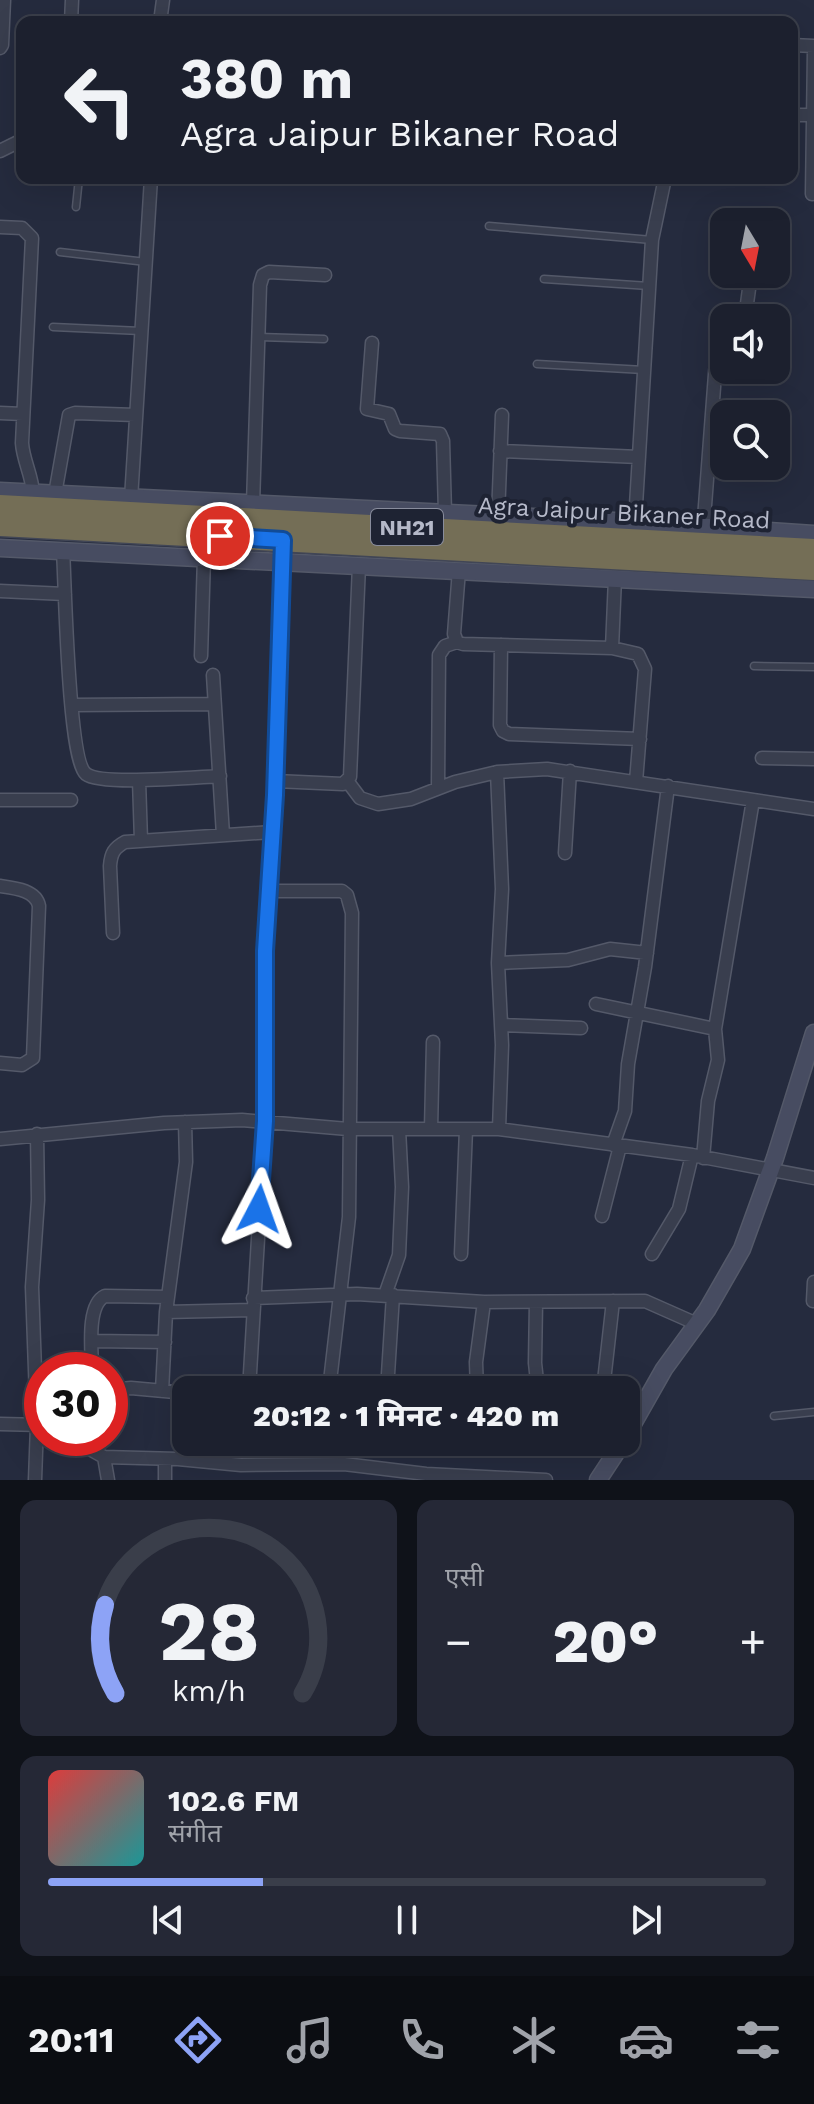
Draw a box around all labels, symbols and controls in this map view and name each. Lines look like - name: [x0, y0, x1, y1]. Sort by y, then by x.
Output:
- text: 380 m: [180, 46, 353, 112]
- icon: left: [48, 48, 152, 152]
- text: Agra Jaipur Bikaner Road: [180, 113, 619, 155]
- north arrow: [710, 208, 790, 288]
- map controls: [710, 208, 790, 480]
- button: sound: [710, 304, 790, 384]
- button: search: [710, 400, 790, 480]
- street label: Agra Jaipur Bikaner Road: [477, 491, 771, 535]
- pin: [186, 502, 254, 570]
- road number: NH21: [371, 509, 443, 545]
- icon: arrive: [198, 514, 242, 558]
- position arrow: [217, 1167, 301, 1251]
- speed limit sign: 30: [24, 1352, 128, 1456]
- text: 20:12 · 1 मिनट · 420 m: [253, 1398, 559, 1433]
- text: एसी: [445, 1562, 484, 1592]
- text: 28: [158, 1583, 259, 1680]
- text: 20°: [553, 1606, 658, 1677]
- text: −: [445, 1616, 472, 1668]
- text: +: [739, 1616, 766, 1668]
- text: km/h: [172, 1674, 245, 1708]
- text: 102.6 FM: [168, 1783, 299, 1818]
- text: संगीत: [168, 1818, 222, 1848]
- icon: previous: [146, 1898, 190, 1942]
- icon: pause: [385, 1898, 429, 1942]
- icon: next: [624, 1898, 668, 1942]
- icon: directions: [170, 2012, 226, 2068]
- icon: music: [282, 2012, 338, 2068]
- icon: phone: [394, 2012, 450, 2068]
- icon: climate: [506, 2012, 562, 2068]
- icon: car: [618, 2012, 674, 2068]
- icon: filters: [730, 2012, 786, 2068]
- text: 20:11: [28, 2019, 115, 2061]

